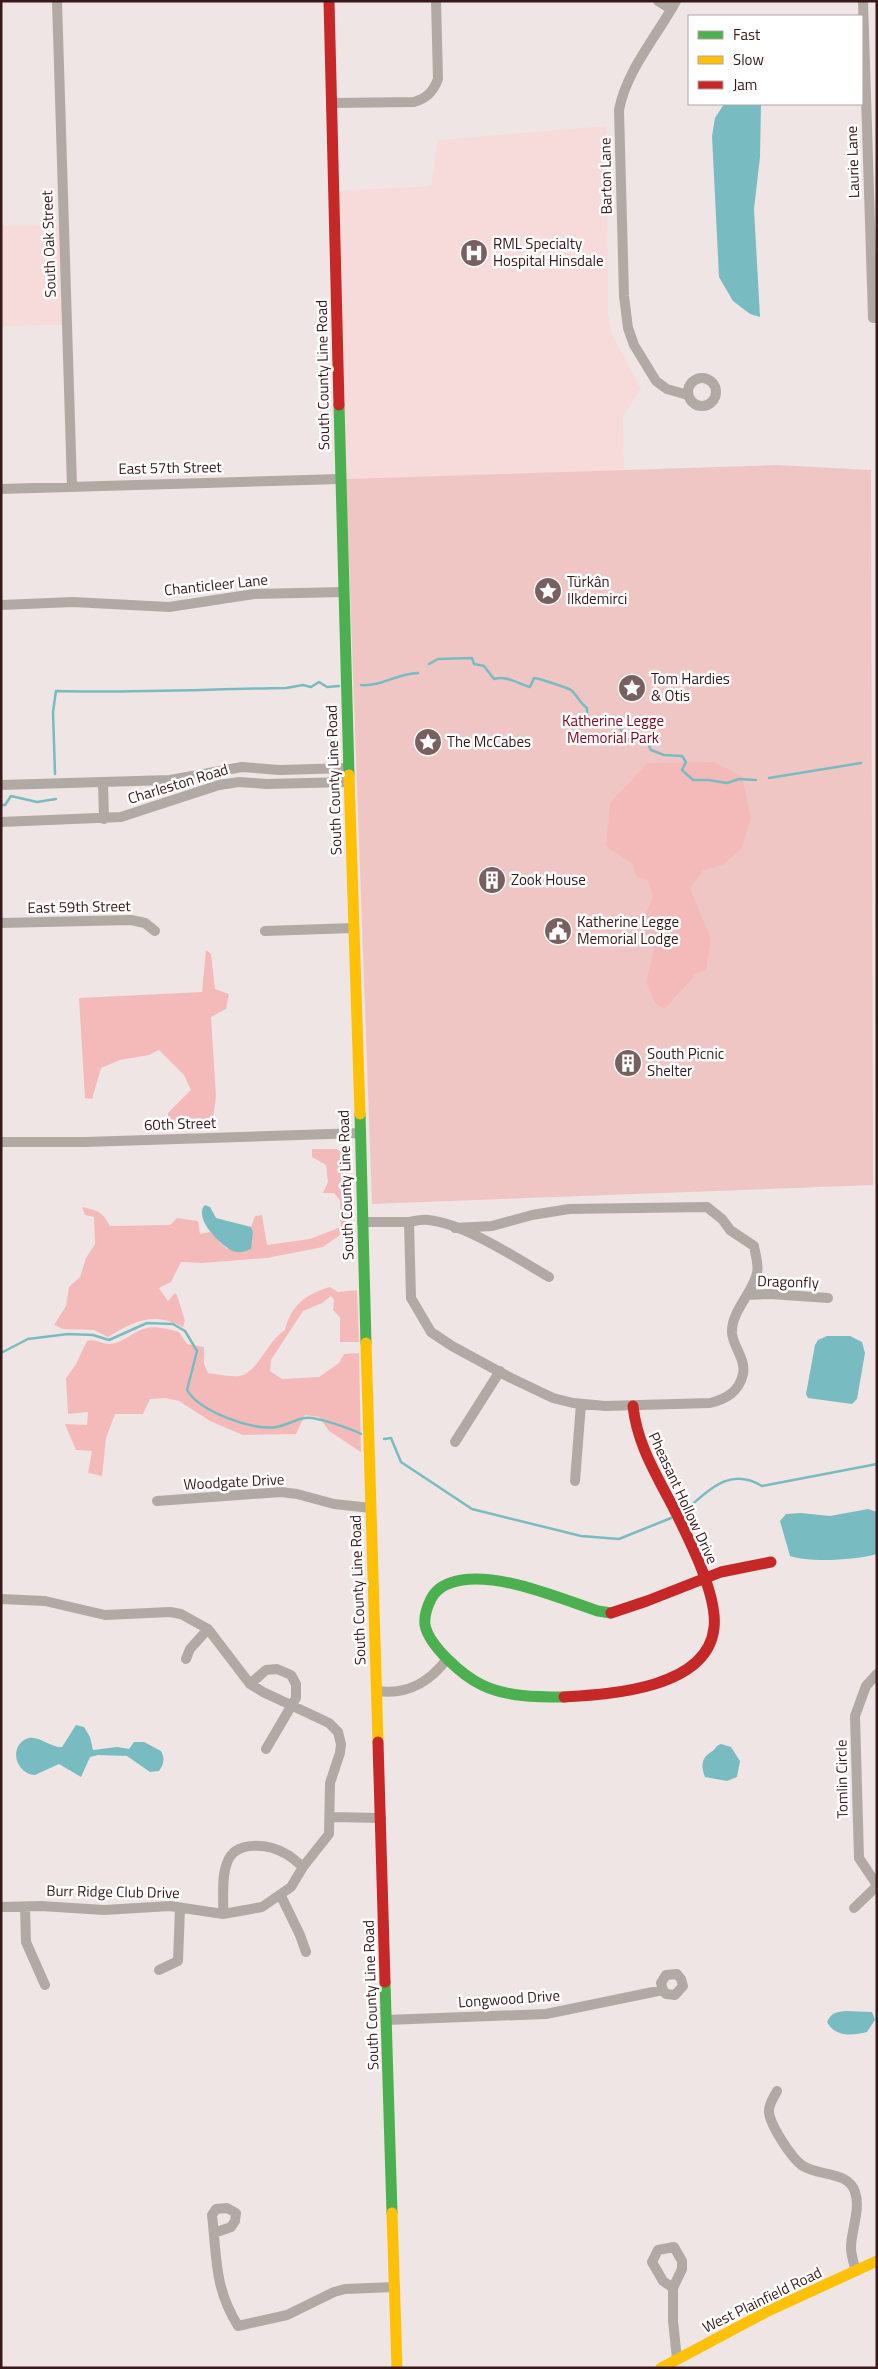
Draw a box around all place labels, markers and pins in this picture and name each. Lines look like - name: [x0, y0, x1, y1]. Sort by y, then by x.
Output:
- place label: RML Specialty Hospital Hinsdale: [493, 232, 604, 272]
- hospital icon: RML Specialty Hospital Hinsdale: [459, 238, 489, 268]
- place label: Türkân Ilkdemirci: [567, 570, 627, 610]
- place icon: Türkân Ilkdemirci: [533, 576, 563, 606]
- place label: Tom Hardies & Otis: [651, 667, 730, 707]
- place icon: Tom Hardies & Otis: [617, 673, 647, 703]
- place icon: The McCabes: [413, 727, 443, 757]
- place label: The McCabes: [447, 730, 531, 753]
- building icon: Zook House: [477, 865, 507, 895]
- place label: Zook House: [511, 868, 586, 891]
- place label: Katherine Legge Memorial Lodge: [577, 910, 679, 950]
- public building icon: Katherine Legge Memorial Lodge: [543, 916, 573, 946]
- place label: South Picnic Shelter: [647, 1042, 724, 1082]
- building icon: South Picnic Shelter: [613, 1048, 643, 1078]

